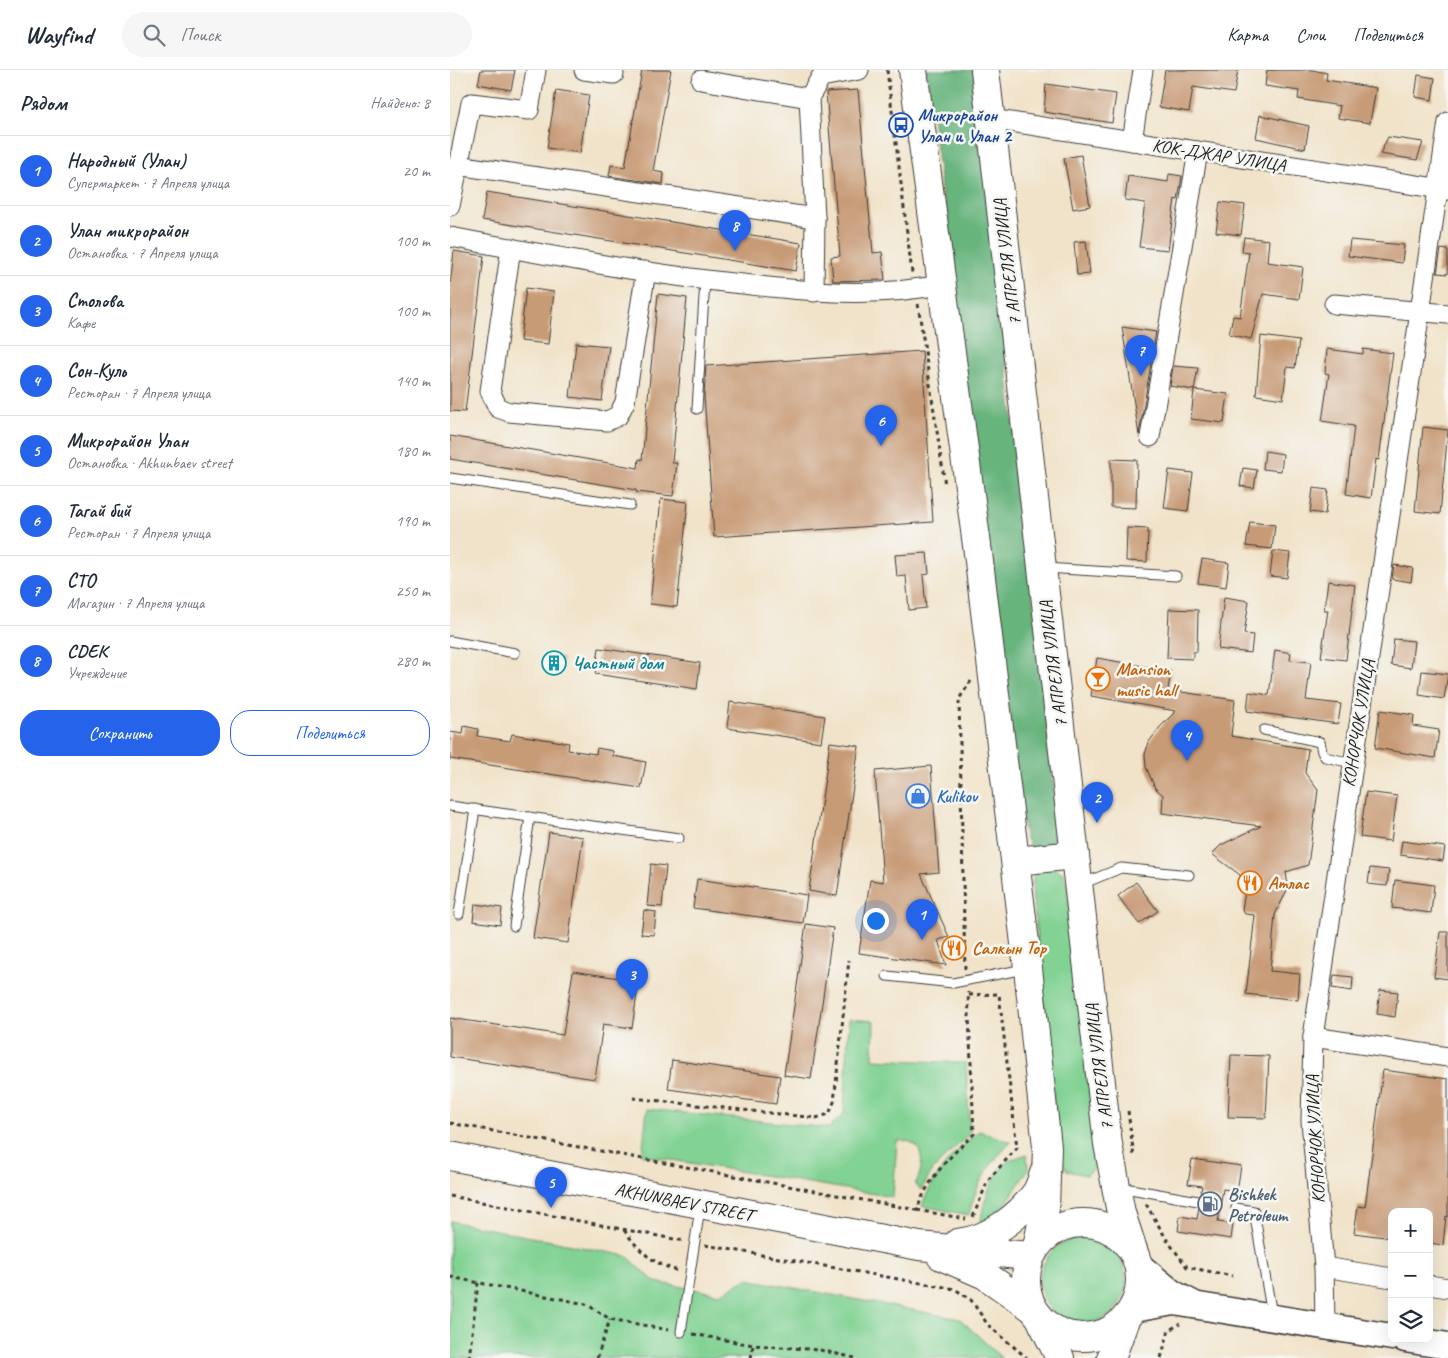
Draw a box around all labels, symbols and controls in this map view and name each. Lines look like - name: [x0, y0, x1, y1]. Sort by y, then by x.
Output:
- search box: [122, 12, 472, 57]
- text: Wayfind: [25, 20, 92, 50]
- icon: search: [140, 21, 168, 49]
- text: Поиск: [180, 23, 220, 47]
- text: Карта: [1227, 24, 1268, 46]
- text: Слои: [1296, 24, 1325, 46]
- text: Поделиться: [1353, 24, 1423, 46]
- text: Рядом: [20, 90, 67, 116]
- text: Найдено: 8: [370, 93, 430, 113]
- place label: Микрорайон Улан и Улан 2: [918, 104, 1013, 147]
- bus stop icon: Микрорайон Улан и Улан 2: [888, 112, 914, 138]
- street label: КОК-ДЖАР УЛИЦА: [1151, 134, 1288, 177]
- text: Народный (Улан): [67, 149, 186, 173]
- text: 1: [32, 161, 40, 181]
- text: 20 m: [403, 161, 430, 181]
- text: Супермаркет · 7 Апреля улица: [67, 173, 229, 193]
- street label: 7 АПРЕЛЯ УЛИЦА: [988, 196, 1026, 327]
- pin: 8: [719, 210, 751, 251]
- text: Улан микрорайон: [67, 219, 188, 243]
- text: 2: [32, 231, 40, 251]
- text: 100 m: [396, 231, 430, 251]
- text: Остановка · 7 Апреля улица: [67, 243, 218, 263]
- text: Столова: [67, 289, 123, 313]
- text: 3: [32, 301, 40, 321]
- text: 100 m: [396, 301, 430, 321]
- text: Кафе: [67, 313, 95, 333]
- pin: 7: [1125, 335, 1157, 376]
- text: Сон-Куль: [67, 359, 126, 383]
- text: 4: [32, 371, 40, 391]
- text: 140 m: [396, 371, 430, 391]
- text: Ресторан · 7 Апреля улица: [67, 383, 210, 403]
- pin: 6: [865, 405, 897, 446]
- text: Микрорайон Улан: [67, 429, 188, 453]
- text: 5: [33, 441, 39, 461]
- text: 180 m: [396, 441, 430, 461]
- text: Остановка · Akhunbaev street: [67, 453, 232, 473]
- text: Тагай бий: [67, 499, 130, 523]
- text: 6: [32, 511, 40, 531]
- text: 190 m: [396, 511, 430, 531]
- text: Ресторан · 7 Апреля улица: [67, 523, 210, 543]
- text: СТО: [67, 569, 95, 593]
- text: 7: [32, 581, 40, 601]
- text: 250 m: [396, 581, 430, 601]
- text: Магазин · 7 Апреля улица: [67, 593, 204, 613]
- street label: 7 АПРЕЛЯ УЛИЦА: [1034, 598, 1072, 729]
- text: CDEK: [67, 639, 107, 663]
- building icon: Частный дом: [541, 650, 567, 676]
- text: 8: [32, 651, 40, 671]
- text: 280 m: [396, 651, 430, 671]
- place label: Частный дом: [572, 652, 665, 674]
- street label: КОНОРЧОК УЛИЦА: [1337, 657, 1379, 788]
- place label: Mansion music hall: [1116, 658, 1180, 701]
- text: Учреждение: [67, 663, 126, 683]
- bar icon: Mansion music hall: [1085, 666, 1111, 692]
- button: Сохранить: [20, 710, 220, 756]
- button: Поделиться: [230, 710, 430, 756]
- pin: 4: [1171, 720, 1203, 761]
- pin: 2: [1081, 782, 1113, 823]
- shop icon: Kulikov: [905, 783, 931, 809]
- place label: Kulikov: [936, 785, 979, 807]
- restaurant icon: Атлас: [1237, 870, 1263, 896]
- place label: Атлас: [1268, 872, 1310, 894]
- pin: 1: [906, 899, 938, 940]
- your location: [863, 908, 889, 934]
- restaurant icon: Салкын Тор: [941, 935, 967, 961]
- place label: Салкын Тор: [972, 937, 1048, 959]
- pin: 3: [616, 959, 648, 1000]
- street label: 7 АПРЕЛЯ УЛИЦА: [1080, 1001, 1118, 1132]
- street label: КОНОРЧОК УЛИЦА: [1301, 1073, 1329, 1204]
- pin: 5: [535, 1167, 567, 1208]
- street label: AKHUNBAEV STREET: [613, 1178, 760, 1227]
- place label: Bishkek Petroleum: [1228, 1183, 1289, 1226]
- fuel station icon: Bishkek Petroleum: [1197, 1191, 1223, 1217]
- map controls: [1388, 1208, 1433, 1343]
- button: +: [1388, 1208, 1433, 1253]
- button: −: [1388, 1253, 1433, 1298]
- button: layers: [1388, 1298, 1433, 1343]

